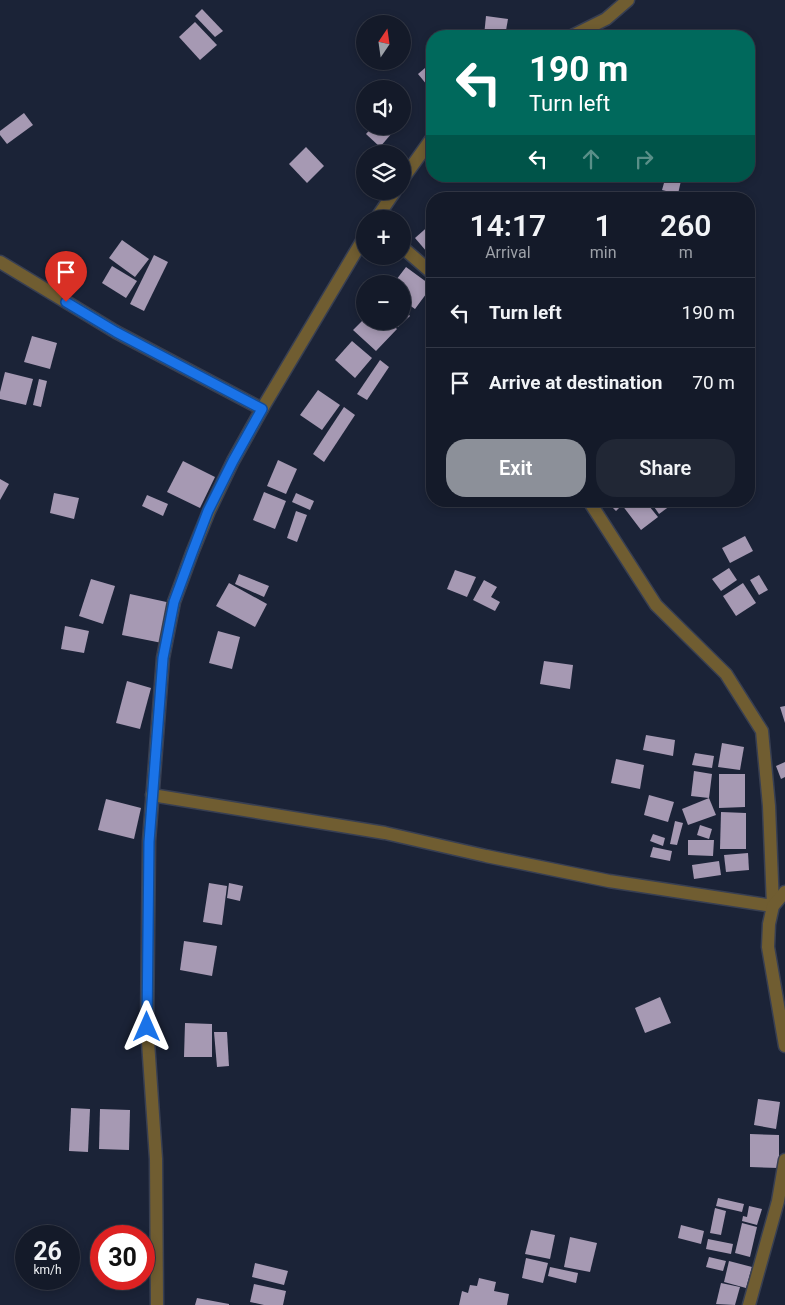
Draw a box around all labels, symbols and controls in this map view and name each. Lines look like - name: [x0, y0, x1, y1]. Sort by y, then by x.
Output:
- north arrow: [356, 15, 411, 70]
- map controls: [356, 15, 411, 330]
- text: 190 m: [529, 49, 628, 90]
- icon: left: [446, 50, 511, 115]
- button: sound: [356, 80, 411, 135]
- text: Turn left: [529, 91, 610, 116]
- button: layers: [356, 145, 411, 200]
- icon: left: [524, 145, 552, 173]
- icon: ahead: [577, 145, 605, 173]
- icon: right: [630, 145, 658, 173]
- text: 14:17: [470, 208, 546, 243]
- text: 1: [595, 208, 612, 243]
- text: 260: [660, 208, 711, 243]
- button: +: [356, 210, 411, 265]
- text: Arrival: [485, 243, 531, 262]
- text: min: [590, 243, 617, 262]
- text: m: [679, 243, 693, 262]
- pin: [45, 251, 87, 302]
- icon: arrive: [52, 258, 80, 286]
- button: −: [356, 275, 411, 330]
- icon: left: [446, 299, 474, 327]
- text: Turn left: [489, 301, 562, 324]
- text: 190 m: [682, 301, 735, 324]
- icon: arrive: [446, 369, 474, 397]
- text: Arrive at destination: [489, 371, 662, 394]
- text: 70 m: [692, 371, 735, 394]
- button: Exit: [446, 439, 586, 497]
- button: Share: [596, 439, 735, 497]
- position arrow: [120, 1000, 172, 1052]
- speed limit sign: 30: [90, 1225, 155, 1290]
- text: 26: [33, 1237, 62, 1266]
- text: km/h: [33, 1263, 62, 1277]

